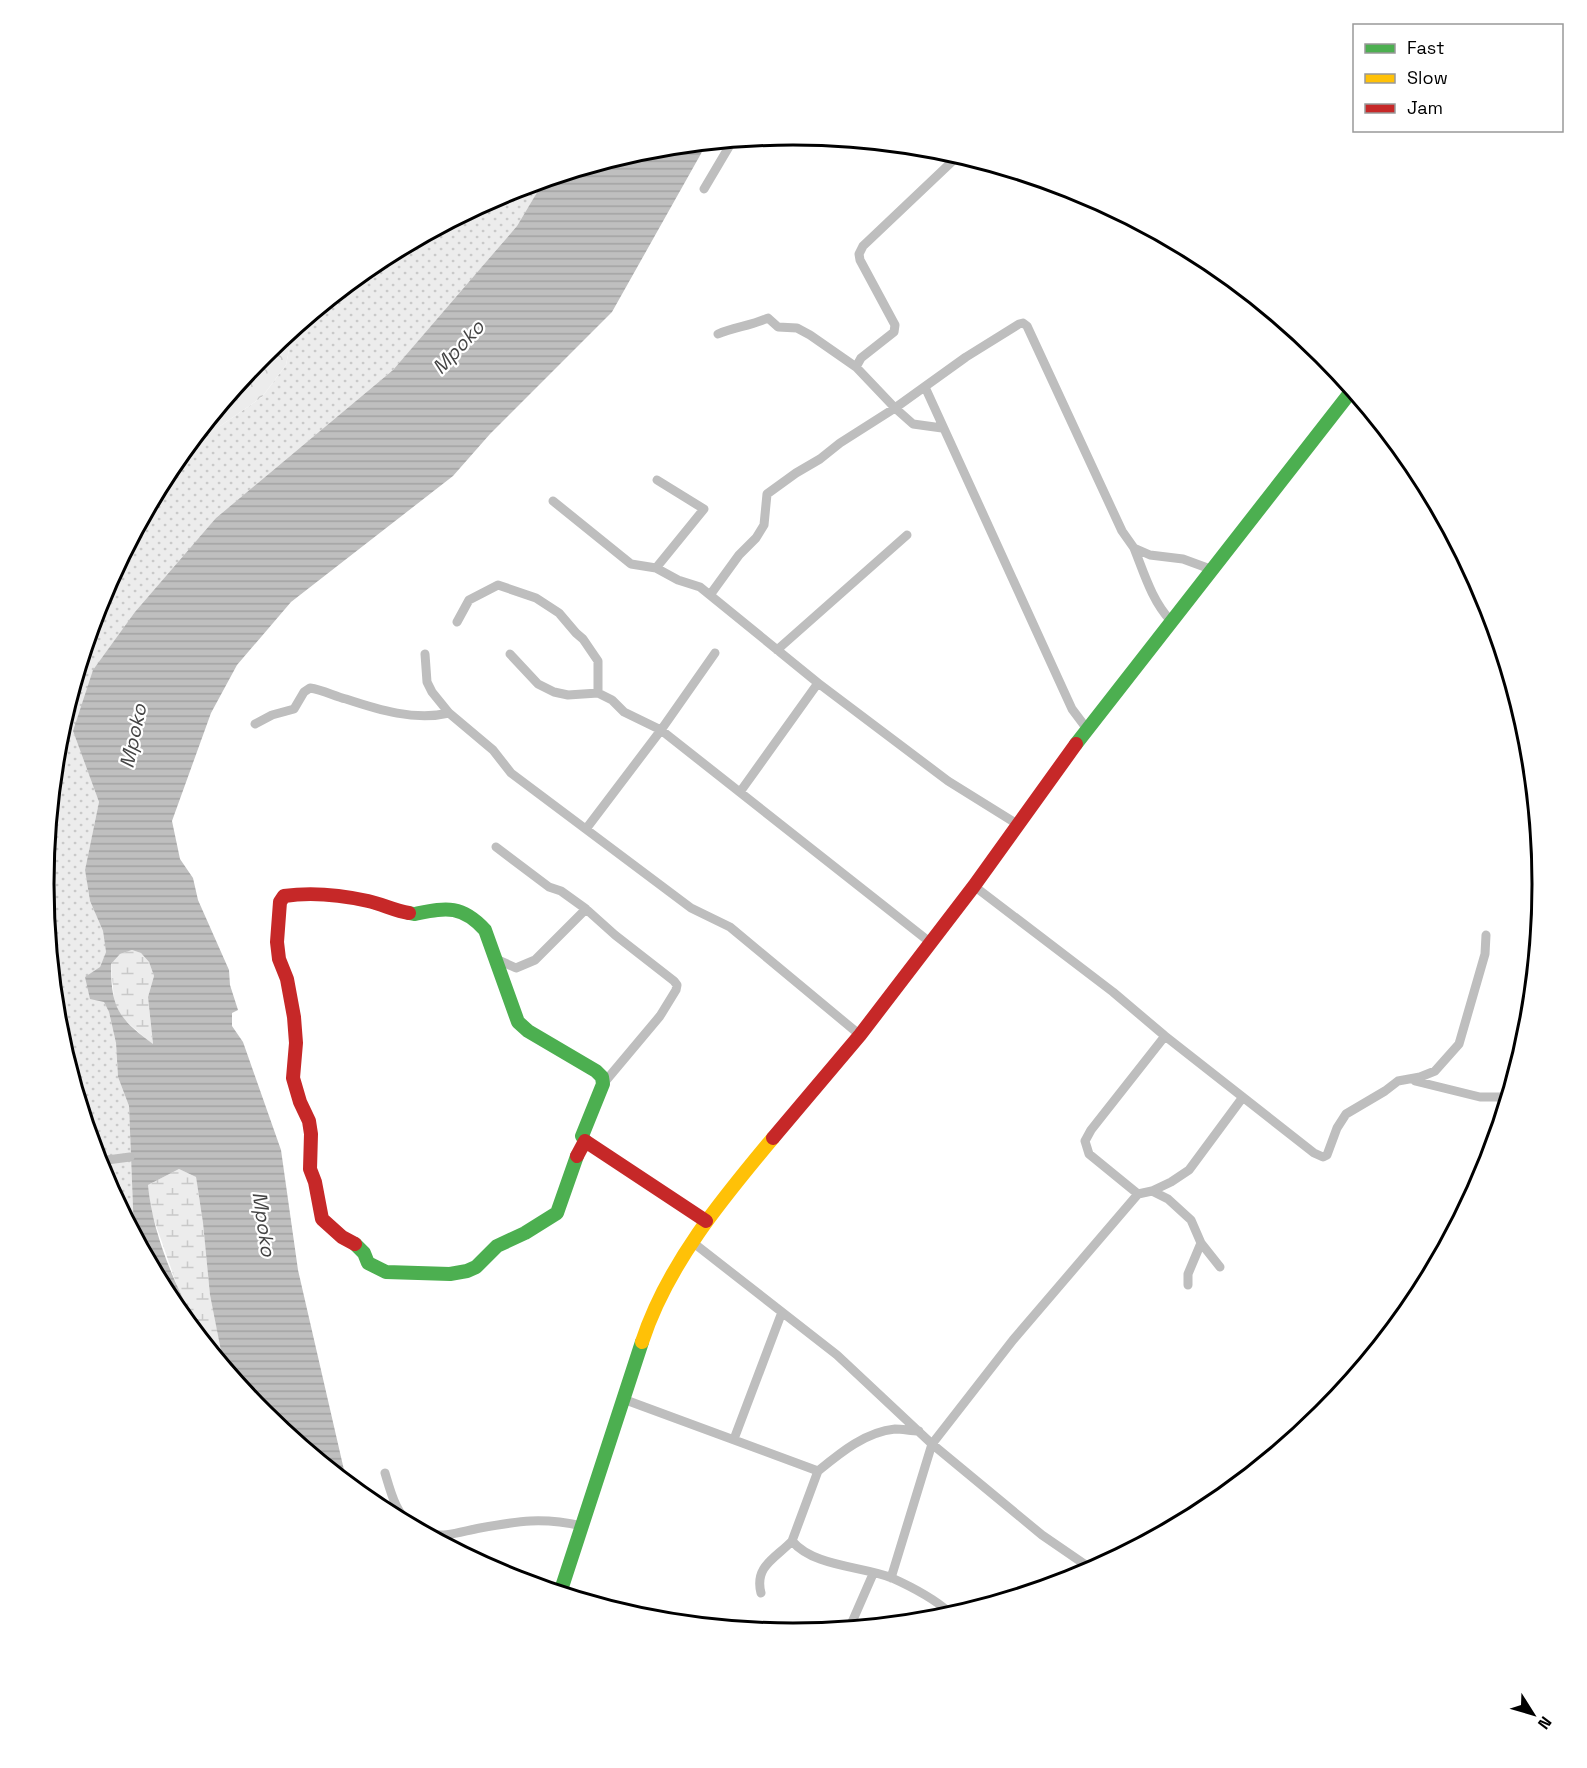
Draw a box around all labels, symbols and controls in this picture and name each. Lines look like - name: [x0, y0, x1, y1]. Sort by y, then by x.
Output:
- legend: [1353, 24, 1563, 132]
- text: Fast: [1407, 36, 1444, 59]
- text: Slow: [1407, 66, 1448, 89]
- text: Jam: [1407, 96, 1443, 119]
- water label: Mpoko: [426, 314, 490, 380]
- water label: Mpoko: [114, 701, 153, 771]
- water label: Mpoko: [247, 1190, 281, 1259]
- north arrow: [1503, 1684, 1563, 1744]
- text: N: [1533, 1712, 1556, 1733]

